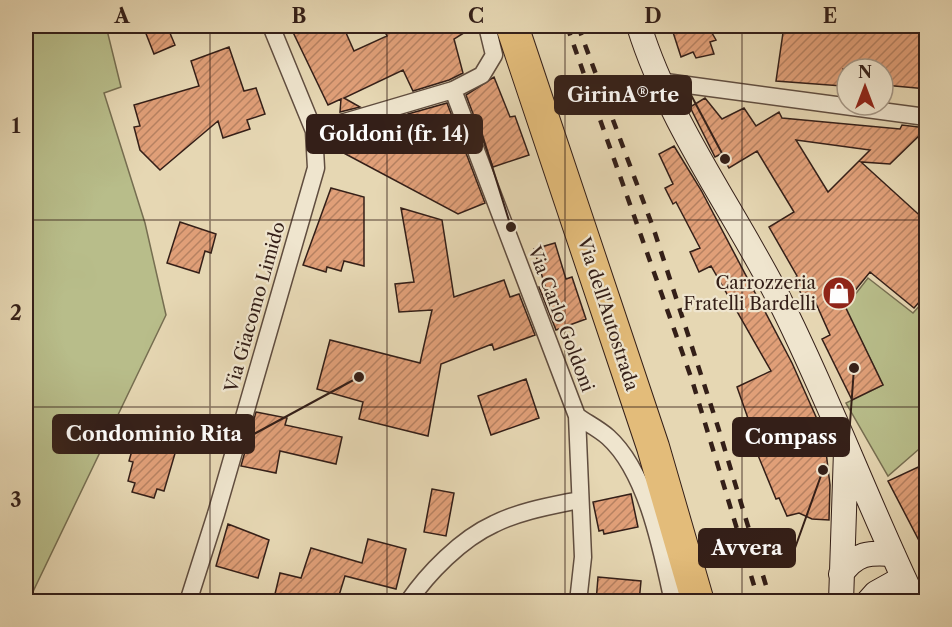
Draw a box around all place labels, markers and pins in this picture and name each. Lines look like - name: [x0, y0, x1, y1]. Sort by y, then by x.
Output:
- callout: GirinA®rte: [555, 76, 691, 114]
- callout: Goldoni (fr. 14): [307, 115, 482, 153]
- place label: Carrozzeria Fratelli Bardelli: [683, 272, 817, 315]
- shop icon: Carrozzeria Fratelli Bardelli: [821, 275, 857, 311]
- callout: Condominio Rita: [53, 415, 254, 453]
- callout: Compass: [733, 418, 849, 456]
- callout: Avvera: [699, 529, 795, 567]

